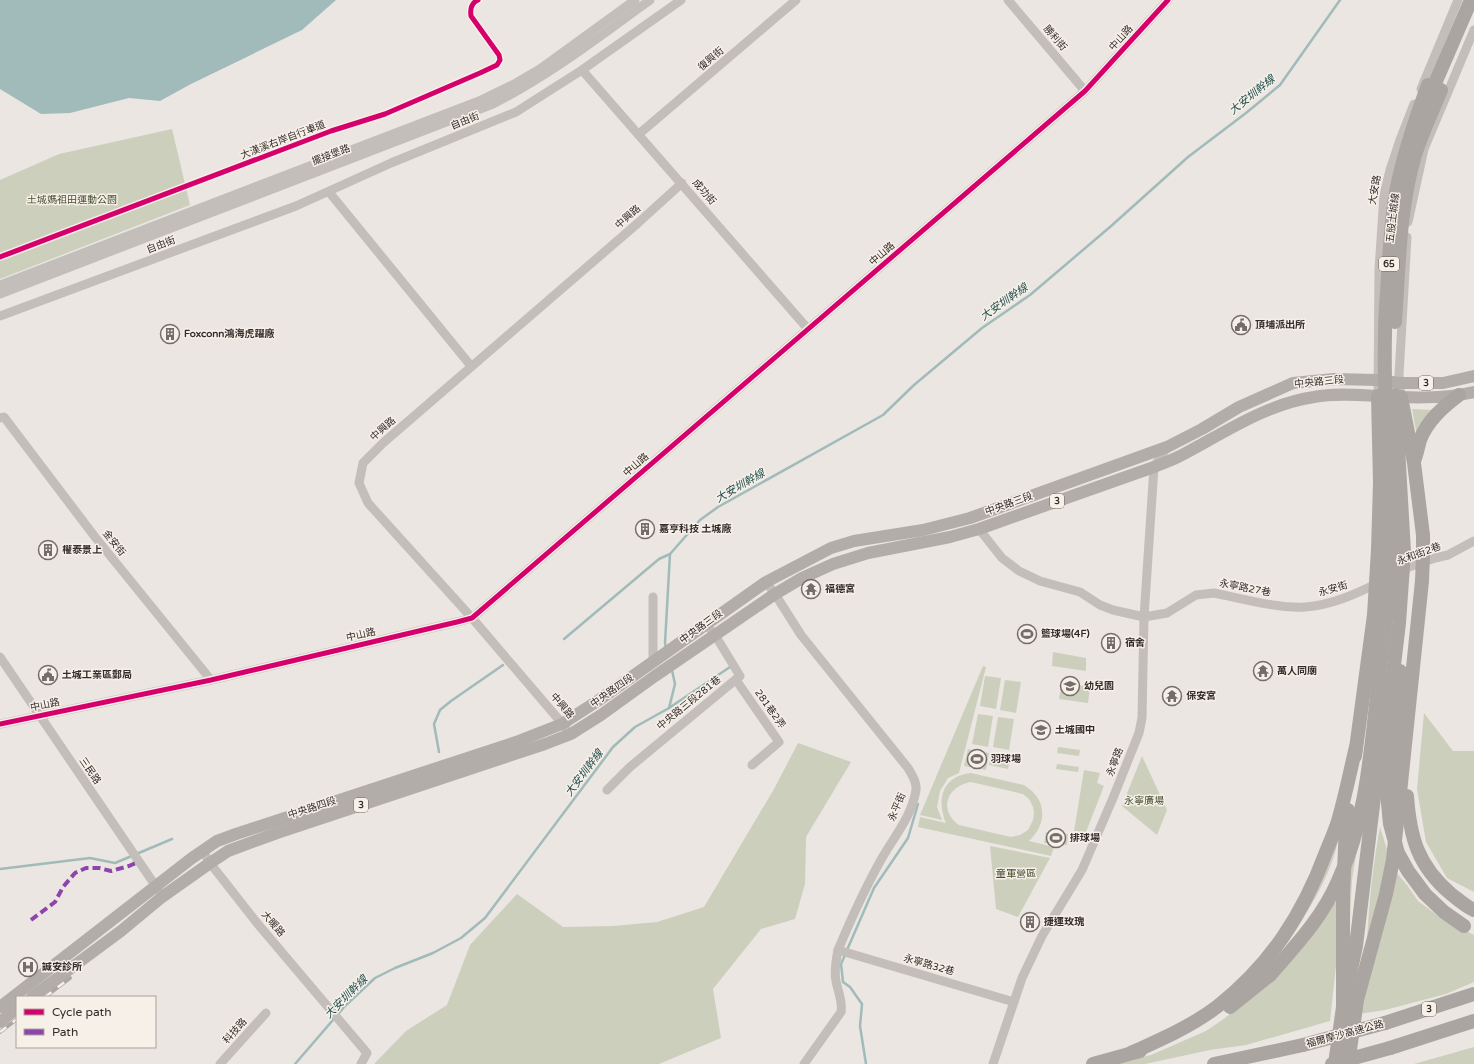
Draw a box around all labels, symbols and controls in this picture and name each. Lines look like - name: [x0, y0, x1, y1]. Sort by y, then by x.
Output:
- street label: 勝利街: [1041, 23, 1069, 53]
- street label: 中山路: [1107, 23, 1135, 53]
- street label: 復興街: [696, 45, 726, 73]
- water label: 大安圳幹線: [1227, 71, 1279, 117]
- street label: 自由街: [449, 110, 481, 132]
- street label: 大漢溪右岸自行車道: [239, 118, 327, 162]
- street label: 擺接堡路: [310, 142, 352, 168]
- street label: 大安路: [1366, 174, 1384, 206]
- street label: 成功街: [690, 177, 718, 207]
- street label: 五股土城線: [1384, 192, 1402, 244]
- park label: 土城媽祖田運動公園: [27, 194, 117, 206]
- street label: 中興路: [613, 203, 643, 231]
- street label: 自由街: [145, 234, 177, 256]
- street label: 中山路: [867, 240, 897, 268]
- road number: 65: [1379, 257, 1399, 271]
- water label: 大安圳幹線: [978, 280, 1032, 323]
- public building icon: 頂埔派出所: [1230, 314, 1252, 336]
- place label: 頂埔派出所: [1255, 319, 1305, 331]
- building icon: Foxconn鴻海虎躍廠: [159, 323, 181, 345]
- place label: Foxconn鴻海虎躍廠: [184, 328, 274, 340]
- street label: 中央路三段: [1294, 373, 1344, 391]
- road number: 3: [1419, 376, 1433, 390]
- street label: 中興路: [368, 415, 398, 443]
- street label: 中山路: [621, 451, 651, 479]
- water label: 大安圳幹線: [713, 466, 769, 505]
- street label: 中央路三段: [983, 490, 1035, 518]
- road number: 3: [1050, 494, 1064, 508]
- building icon: 嘉亨科技 土城廠: [634, 518, 656, 540]
- place label: 嘉亨科技 土城廠: [659, 523, 732, 535]
- street label: 金安街: [100, 528, 128, 558]
- building icon: 權泰景上: [37, 539, 59, 561]
- street label: 永和街2巷: [1395, 540, 1443, 568]
- place label: 權泰景上: [62, 544, 102, 556]
- street label: 永寧路27巷: [1218, 577, 1272, 599]
- temple icon: 福德宮: [800, 578, 822, 600]
- street label: 永安街: [1317, 579, 1349, 599]
- place label: 福德宮: [825, 583, 855, 595]
- street label: 中央路三段: [677, 607, 725, 647]
- sports icon: 籃球場(4F): [1016, 623, 1038, 645]
- street label: 中山路: [345, 626, 377, 644]
- place label: 籃球場(4F): [1041, 628, 1090, 640]
- building icon: 宿舍: [1100, 632, 1122, 654]
- place label: 宿舍: [1125, 637, 1145, 649]
- temple icon: 萬人同廟: [1252, 660, 1274, 682]
- public building icon: 土城工業區郵局: [37, 664, 59, 686]
- place label: 萬人同廟: [1277, 665, 1317, 677]
- place label: 土城工業區郵局: [62, 669, 132, 681]
- street label: 中央路四段: [588, 672, 636, 710]
- street label: 中央路三段281巷: [655, 674, 723, 732]
- school or university icon: 幼兒園: [1059, 675, 1081, 697]
- place label: 幼兒園: [1084, 680, 1114, 692]
- temple icon: 保安宮: [1161, 685, 1183, 707]
- street label: 281巷2弄: [752, 687, 788, 731]
- place label: 保安宮: [1186, 690, 1216, 702]
- street label: 中興路: [548, 691, 576, 721]
- street label: 中山路: [29, 696, 61, 714]
- school or university icon: 土城國中: [1030, 719, 1052, 741]
- place label: 土城國中: [1055, 724, 1095, 736]
- water label: 大安圳幹線: [562, 746, 607, 799]
- street label: 永寧路: [1104, 746, 1126, 778]
- sports icon: 羽球場: [966, 748, 988, 770]
- place label: 羽球場: [991, 753, 1021, 765]
- street label: 三民路: [77, 755, 103, 787]
- street label: 永平街: [886, 791, 908, 823]
- street label: 中央路四段: [286, 795, 338, 821]
- park label: 永寧廣場: [1124, 795, 1164, 807]
- road number: 3: [354, 798, 368, 812]
- sports icon: 排球場: [1045, 827, 1067, 849]
- place label: 排球場: [1069, 832, 1100, 844]
- park label: 童軍營區: [996, 868, 1036, 880]
- street label: 大暖路: [259, 909, 287, 939]
- building icon: 捷運玫瑰: [1019, 911, 1041, 933]
- place label: 捷運玫瑰: [1043, 916, 1085, 928]
- street label: 永寧路32巷: [902, 952, 956, 978]
- hospital icon: 誠安診所: [17, 956, 39, 978]
- place label: 誠安診所: [42, 961, 82, 973]
- water label: 大安圳幹線: [322, 972, 371, 1021]
- legend: [16, 996, 156, 1048]
- road number: 3: [1422, 1002, 1436, 1016]
- text: Cycle path: [52, 1005, 111, 1019]
- street label: 科技路: [221, 1016, 249, 1046]
- street label: 福爾摩沙高速公路: [1305, 1018, 1385, 1050]
- text: Path: [52, 1025, 78, 1039]

